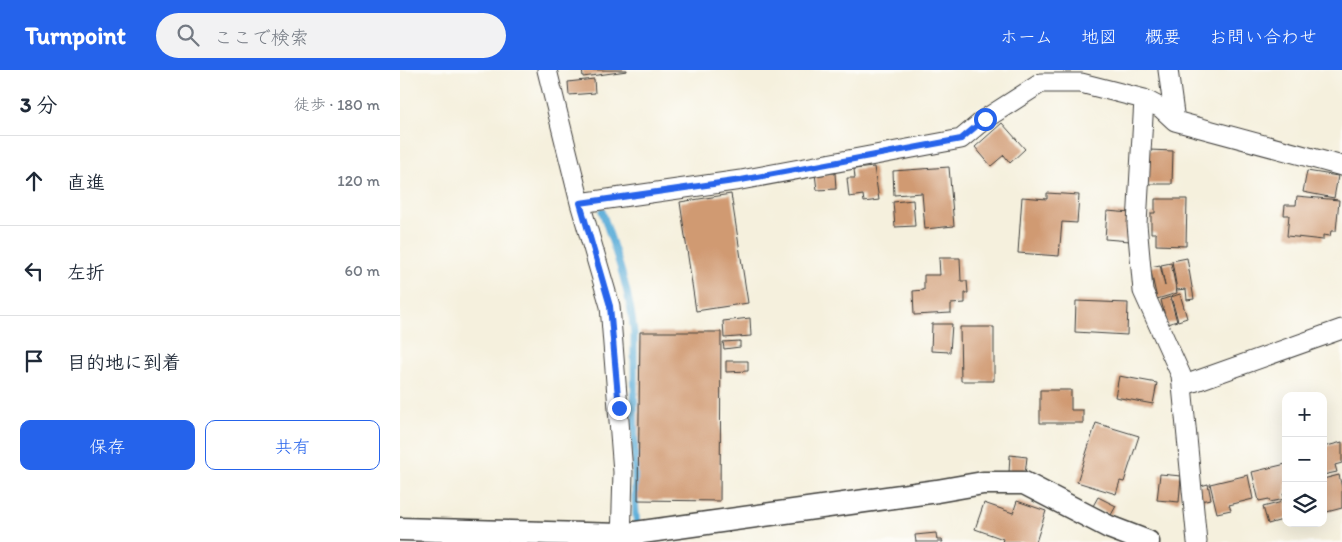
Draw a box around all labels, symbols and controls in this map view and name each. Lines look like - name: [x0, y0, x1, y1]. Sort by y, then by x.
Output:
- search box: [156, 13, 506, 58]
- text: Turnpoint: [25, 21, 126, 50]
- icon: search: [174, 21, 202, 49]
- text: ここで検索: [214, 26, 309, 49]
- text: ホーム: [1000, 26, 1053, 48]
- text: 地図: [1081, 26, 1117, 48]
- text: 概要: [1145, 26, 1181, 48]
- text: お問い合わせ: [1209, 26, 1317, 48]
- text: 3 分: [20, 92, 57, 117]
- text: 徒歩 · 180 m: [294, 95, 380, 114]
- route start: [974, 108, 997, 131]
- icon: ahead: [20, 167, 48, 195]
- text: 直進: [67, 171, 105, 194]
- text: 120 m: [337, 171, 380, 190]
- icon: left: [20, 257, 48, 285]
- text: 左折: [67, 261, 105, 284]
- text: 60 m: [345, 261, 380, 280]
- icon: arrive: [20, 347, 48, 375]
- text: 目的地に到着: [67, 351, 181, 374]
- map controls: [1282, 392, 1327, 527]
- button: +: [1282, 392, 1327, 437]
- route end: [608, 397, 631, 420]
- button: 保存: [20, 420, 195, 470]
- button: 共有: [205, 420, 380, 470]
- button: −: [1282, 437, 1327, 482]
- button: layers: [1282, 482, 1327, 527]

